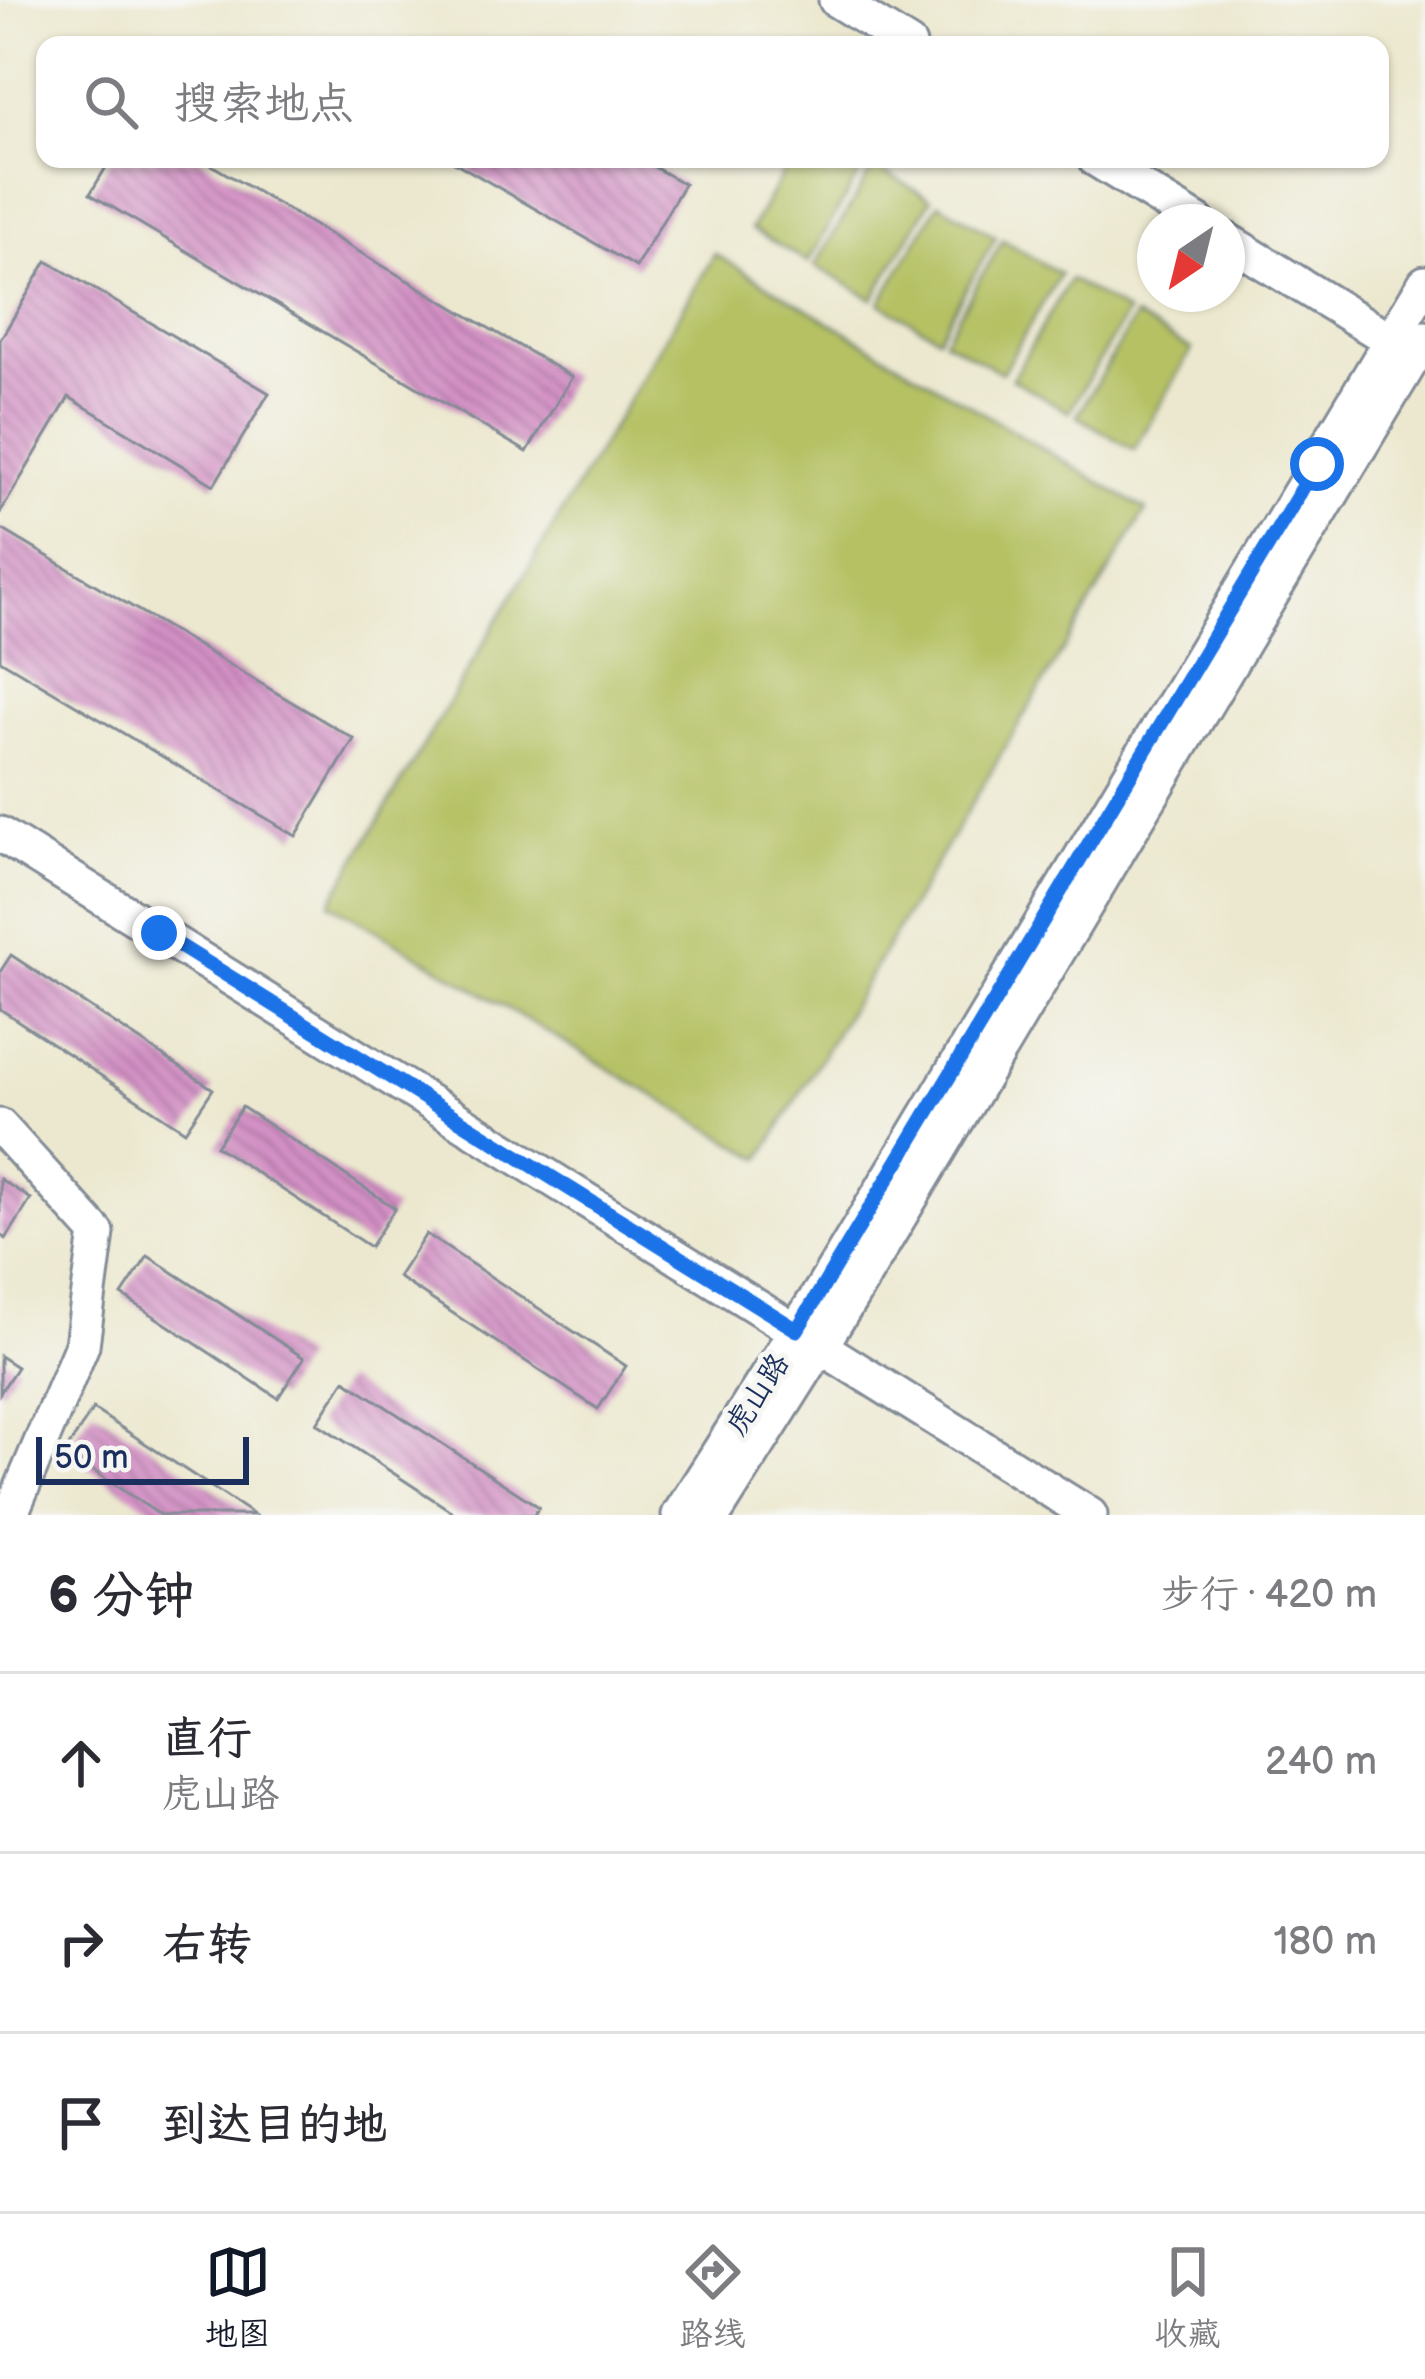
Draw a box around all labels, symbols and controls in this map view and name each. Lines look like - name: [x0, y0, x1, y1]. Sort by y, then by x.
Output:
- search box: [36, 36, 1389, 168]
- icon: search: [78, 69, 144, 135]
- text: 搜索地点: [174, 77, 354, 132]
- north arrow: [1137, 204, 1245, 312]
- route start: [1290, 437, 1344, 491]
- route end: [132, 906, 186, 960]
- street label: 虎山路: [718, 1347, 797, 1442]
- scale bar: [36, 1431, 249, 1484]
- text: 50 m: [54, 1438, 129, 1478]
- text: 6 分钟: [48, 1566, 195, 1627]
- text: 步行 · 420 m: [1161, 1572, 1377, 1619]
- text: 直行: [162, 1712, 252, 1767]
- icon: ahead: [48, 1730, 114, 1796]
- text: 240 m: [1265, 1739, 1377, 1786]
- text: 虎山路: [162, 1772, 279, 1819]
- icon: right: [48, 1910, 114, 1976]
- text: 右转: [162, 1918, 252, 1973]
- text: 180 m: [1273, 1919, 1377, 1966]
- icon: arrive: [48, 2090, 114, 2156]
- text: 到达目的地: [162, 2098, 387, 2153]
- tab: 地图: [205, 2239, 271, 2355]
- tab: 路线: [680, 2239, 746, 2355]
- tab: 收藏: [1155, 2239, 1221, 2355]

